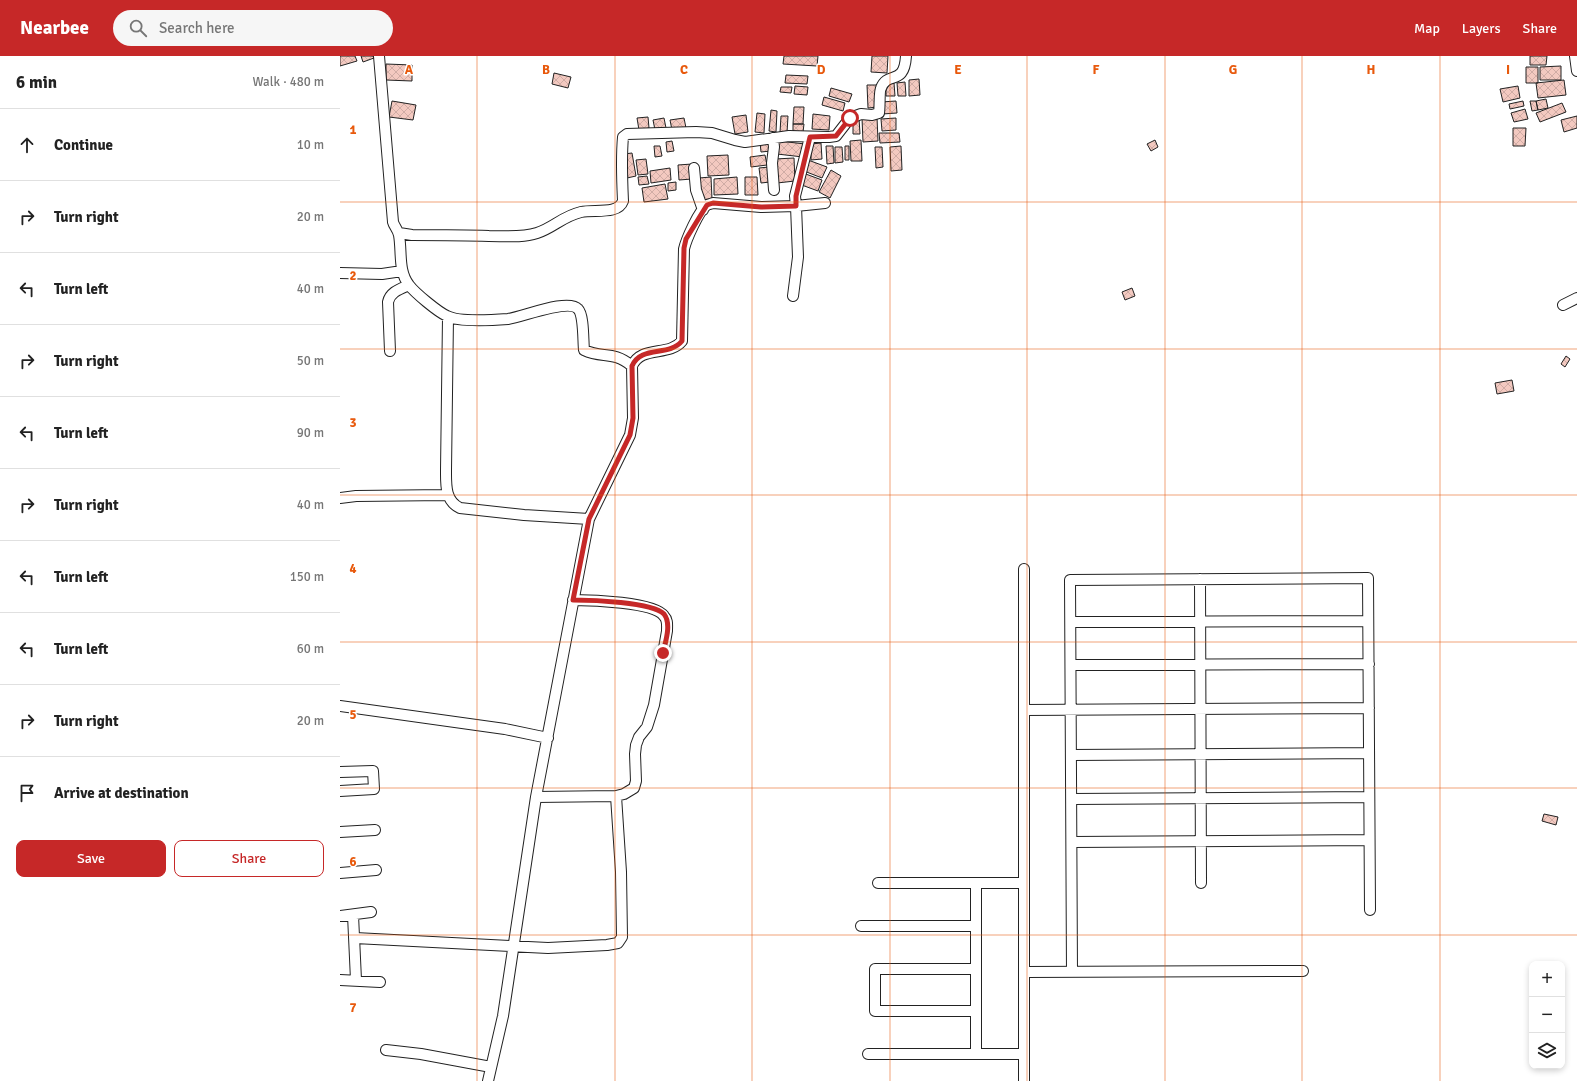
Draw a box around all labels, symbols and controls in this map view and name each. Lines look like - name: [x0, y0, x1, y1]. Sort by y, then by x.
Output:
- search box: [113, 10, 393, 46]
- text: Nearbee: [20, 16, 89, 40]
- icon: search: [127, 17, 149, 39]
- text: Search here: [159, 19, 235, 37]
- text: Map: [1414, 20, 1440, 37]
- text: Layers: [1462, 20, 1501, 37]
- text: Share: [1523, 20, 1557, 37]
- text: A: [405, 62, 414, 78]
- text: B: [542, 62, 550, 78]
- text: C: [680, 62, 688, 78]
- text: D: [817, 62, 826, 78]
- text: E: [954, 62, 962, 78]
- text: F: [1093, 62, 1100, 78]
- text: G: [1229, 62, 1237, 78]
- text: H: [1367, 62, 1375, 78]
- text: I: [1506, 62, 1510, 78]
- text: 6 min: [16, 72, 57, 93]
- text: Walk · 480 m: [253, 74, 324, 90]
- route start: [841, 109, 859, 127]
- text: 1: [349, 122, 357, 138]
- icon: ahead: [16, 134, 38, 156]
- text: Continue: [54, 136, 113, 154]
- text: 10 m: [297, 137, 324, 153]
- icon: right: [16, 206, 38, 228]
- text: Turn right: [54, 208, 119, 226]
- text: 20 m: [297, 209, 324, 225]
- text: 2: [349, 268, 357, 284]
- icon: left: [16, 278, 38, 300]
- text: Turn left: [54, 280, 108, 298]
- text: 40 m: [297, 281, 324, 297]
- icon: right: [16, 350, 38, 372]
- text: Turn right: [54, 352, 119, 370]
- text: 50 m: [297, 353, 324, 369]
- text: 3: [349, 415, 357, 431]
- icon: left: [16, 422, 38, 444]
- text: Turn left: [54, 424, 108, 442]
- text: 90 m: [297, 425, 324, 441]
- icon: right: [16, 494, 38, 516]
- text: Turn right: [54, 496, 119, 514]
- text: 40 m: [297, 497, 324, 513]
- text: 4: [349, 561, 357, 577]
- icon: left: [16, 566, 38, 588]
- text: Turn left: [54, 568, 108, 586]
- text: 150 m: [290, 569, 324, 585]
- icon: left: [16, 638, 38, 660]
- text: Turn left: [54, 640, 108, 658]
- text: 60 m: [297, 641, 324, 657]
- route end: [654, 644, 672, 662]
- text: 5: [349, 707, 357, 723]
- icon: right: [16, 710, 38, 732]
- text: Turn right: [54, 712, 119, 730]
- text: 20 m: [297, 713, 324, 729]
- icon: arrive: [16, 782, 38, 804]
- text: Arrive at destination: [54, 784, 189, 802]
- button: Save: [16, 840, 166, 877]
- button: Share: [174, 840, 324, 877]
- text: 6: [349, 854, 357, 870]
- map controls: [1529, 961, 1565, 1069]
- button: +: [1529, 961, 1565, 997]
- button: −: [1529, 997, 1565, 1033]
- text: 7: [349, 1000, 357, 1016]
- button: layers: [1529, 1033, 1565, 1069]

